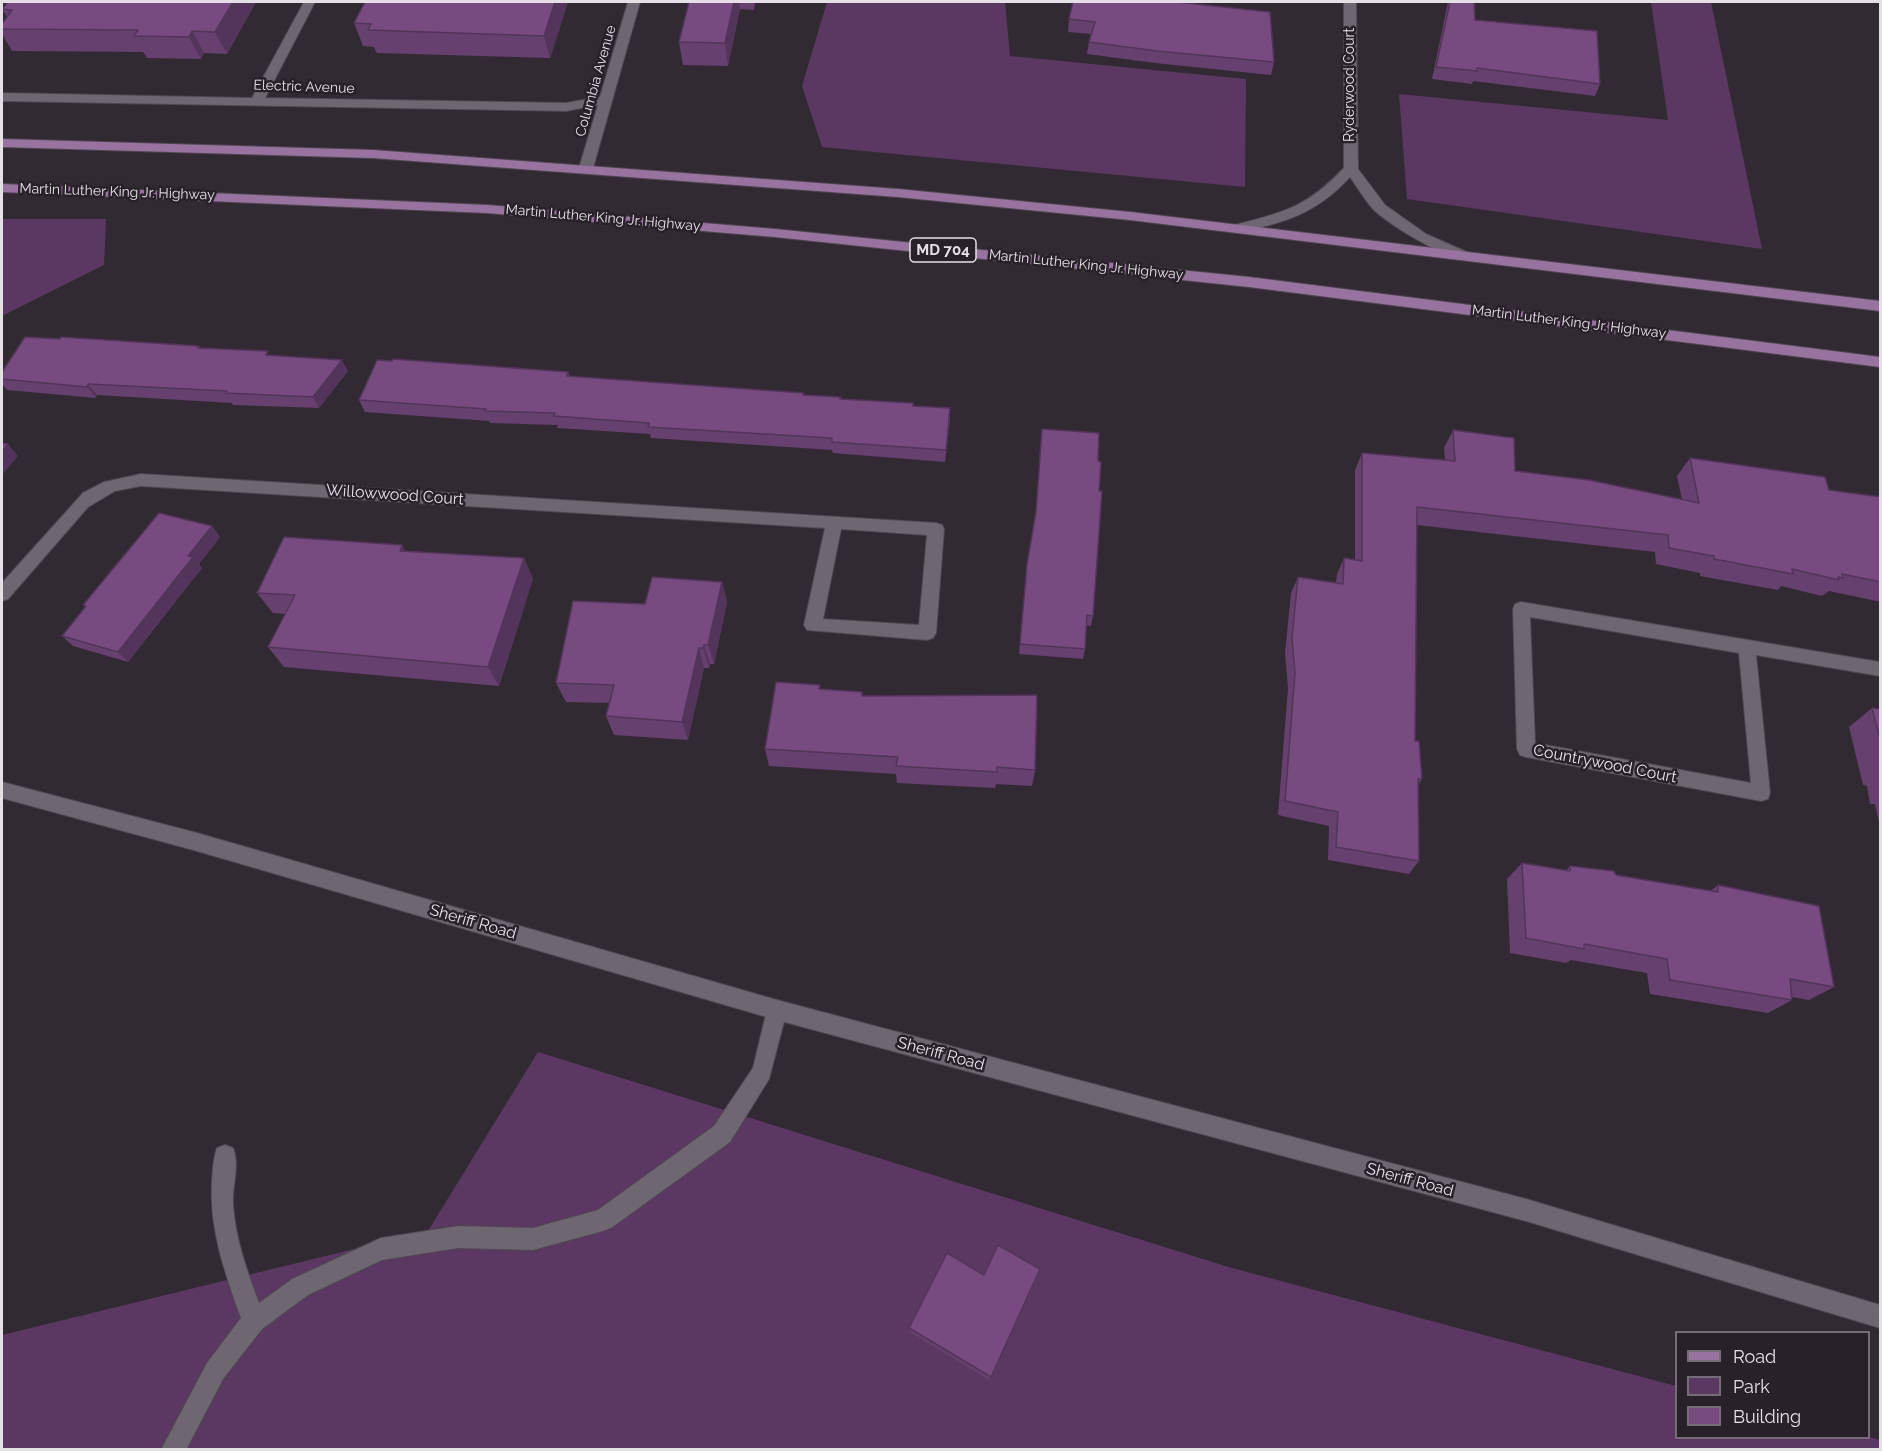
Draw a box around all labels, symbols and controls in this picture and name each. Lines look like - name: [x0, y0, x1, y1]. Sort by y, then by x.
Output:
- street label: Columbia Avenue: [572, 23, 620, 139]
- street label: Ryderwood Court: [1342, 28, 1358, 142]
- street label: Electric Avenue: [253, 77, 355, 97]
- street label: Martin Luther King Jr. Highway: [19, 180, 215, 204]
- street label: Martin Luther King Jr. Highway: [505, 201, 701, 235]
- road number: MD 704: [910, 238, 976, 262]
- street label: Martin Luther King Jr. Highway: [988, 246, 1184, 284]
- street label: Martin Luther King Jr. Highway: [1471, 302, 1667, 342]
- street label: Willowwood Court: [326, 481, 464, 509]
- street label: Countrywood Court: [1532, 741, 1678, 787]
- street label: Sheriff Road: [427, 900, 519, 944]
- street label: Sheriff Road: [895, 1033, 987, 1075]
- street label: Sheriff Road: [1364, 1159, 1456, 1201]
- legend: [1675, 1331, 1870, 1439]
- text: Road: [1733, 1346, 1776, 1367]
- text: Park: [1733, 1376, 1770, 1397]
- text: Building: [1733, 1406, 1801, 1427]

